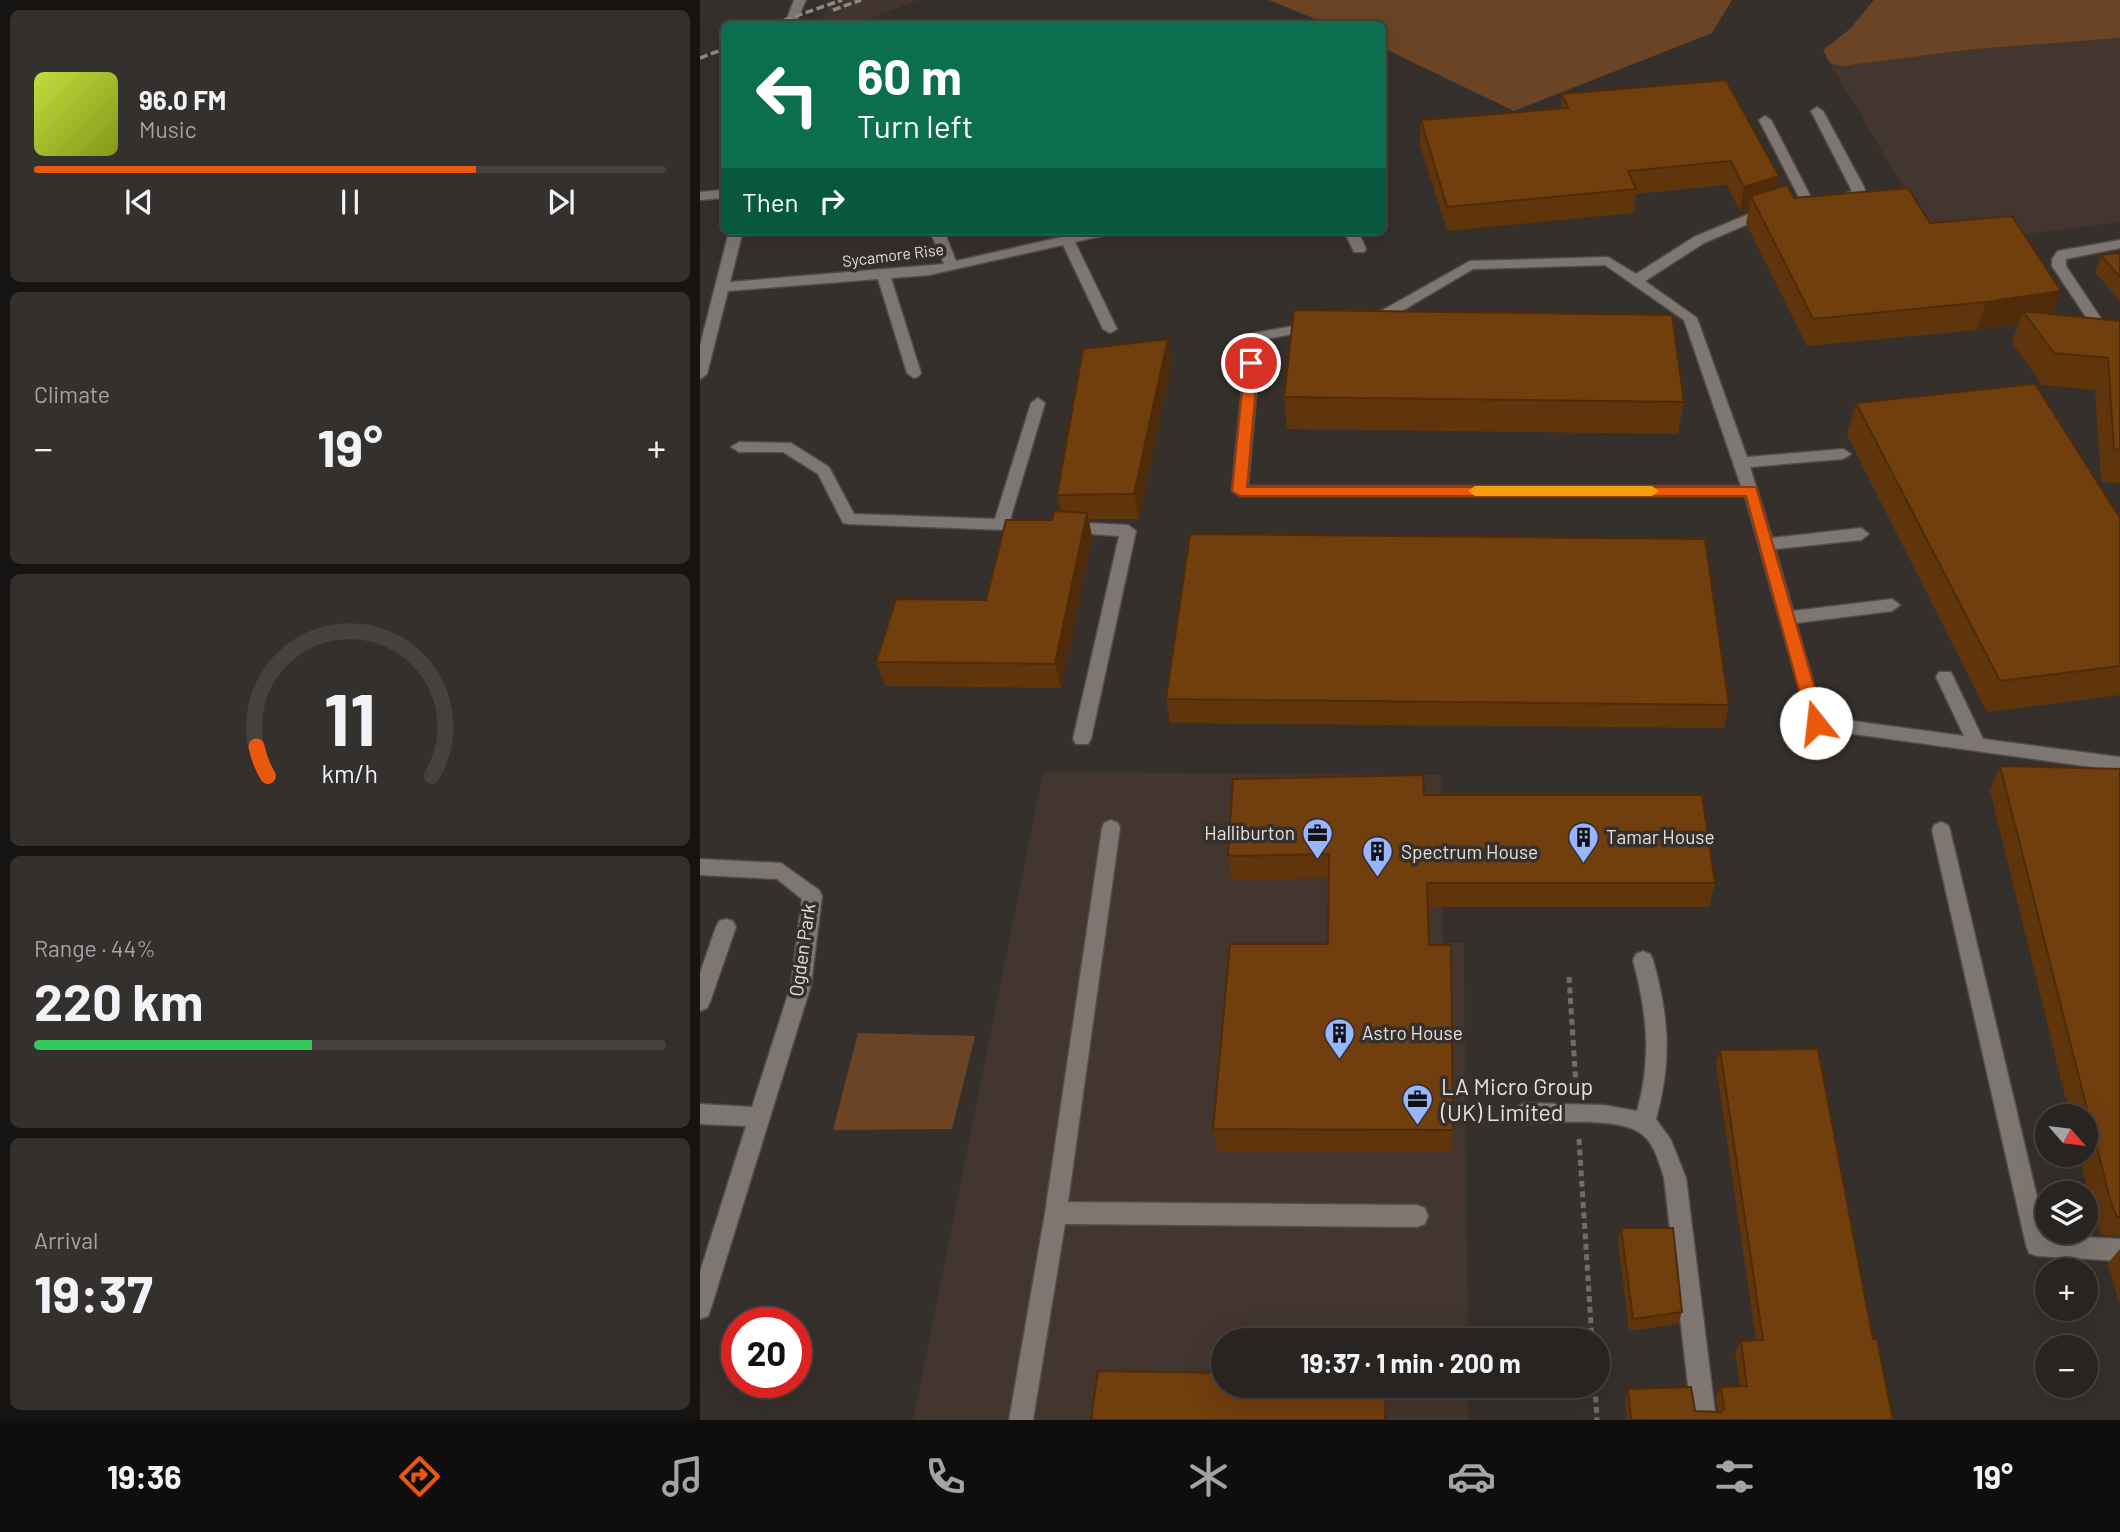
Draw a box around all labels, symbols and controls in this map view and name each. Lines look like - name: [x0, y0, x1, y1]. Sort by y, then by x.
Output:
- text: 60 m: [857, 46, 962, 105]
- icon: left: [742, 49, 833, 140]
- text: 96.0 FM: [139, 84, 226, 115]
- text: Turn left: [857, 106, 974, 144]
- text: Music: [139, 115, 197, 143]
- icon: right: [813, 182, 851, 220]
- icon: previous: [120, 183, 158, 221]
- icon: pause: [331, 183, 369, 221]
- icon: next: [542, 183, 580, 221]
- text: Then: [742, 186, 799, 217]
- street label: Sycamore Rise: [841, 239, 945, 270]
- pin: [1221, 333, 1281, 393]
- icon: arrive: [1232, 344, 1270, 382]
- text: Climate: [34, 380, 110, 408]
- text: 19°: [317, 415, 383, 477]
- text: −: [34, 424, 53, 470]
- text: +: [647, 424, 666, 470]
- text: 11: [324, 673, 376, 761]
- position arrow: [1779, 686, 1853, 760]
- text: km/h: [322, 758, 378, 788]
- office icon: Halliburton: [1301, 816, 1335, 860]
- building icon: Tamar House: [1566, 820, 1600, 864]
- place label: Halliburton: [1204, 821, 1295, 844]
- place label: Tamar House: [1606, 825, 1715, 848]
- building icon: Spectrum House: [1361, 835, 1395, 879]
- place label: Spectrum House: [1401, 840, 1538, 863]
- street label: Ogden Park: [784, 902, 819, 998]
- text: Range · 44%: [34, 934, 156, 962]
- text: 220 km: [34, 969, 203, 1031]
- building icon: Astro House: [1322, 1016, 1356, 1060]
- place label: Astro House: [1362, 1021, 1463, 1044]
- place label: LA Micro Group (UK) Limited: [1440, 1072, 1593, 1126]
- office icon: LA Micro Group (UK) Limited: [1401, 1083, 1435, 1127]
- north arrow: [2035, 1104, 2098, 1167]
- map controls: [2035, 1104, 2098, 1398]
- button: layers: [2035, 1181, 2098, 1244]
- text: Arrival: [34, 1226, 98, 1254]
- button: +: [2035, 1258, 2098, 1321]
- text: 19:37: [34, 1261, 153, 1323]
- speed limit sign: 20: [721, 1307, 812, 1398]
- button: −: [2035, 1335, 2098, 1398]
- text: 19:37 · 1 min · 200 m: [1300, 1347, 1521, 1378]
- icon: directions: [395, 1452, 444, 1501]
- icon: music: [658, 1452, 707, 1501]
- icon: phone: [921, 1452, 970, 1501]
- icon: climate: [1184, 1452, 1233, 1501]
- icon: car: [1447, 1452, 1496, 1501]
- icon: filters: [1710, 1452, 1759, 1501]
- text: 19:36: [107, 1457, 181, 1495]
- text: 19°: [1973, 1457, 2013, 1495]

